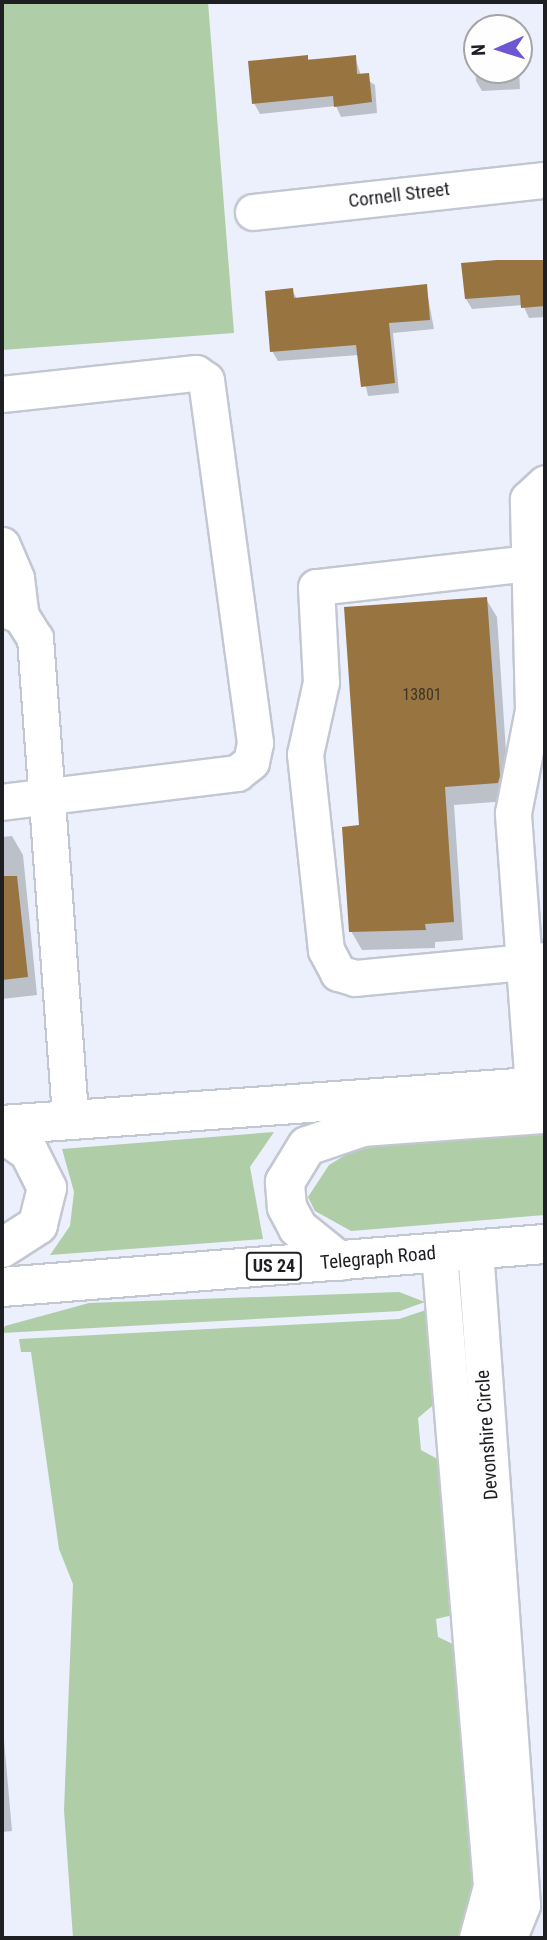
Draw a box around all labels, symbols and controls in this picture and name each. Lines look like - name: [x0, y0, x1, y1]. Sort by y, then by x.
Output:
- north arrow: [463, 14, 533, 84]
- text: N: [467, 44, 490, 56]
- street label: Cornell Street: [347, 177, 451, 213]
- house number: 13801: [402, 685, 442, 705]
- street label: Telegraph Road: [319, 1242, 437, 1274]
- road number: US 24: [244, 1252, 304, 1280]
- street label: Devonshire Circle: [471, 1369, 503, 1501]

